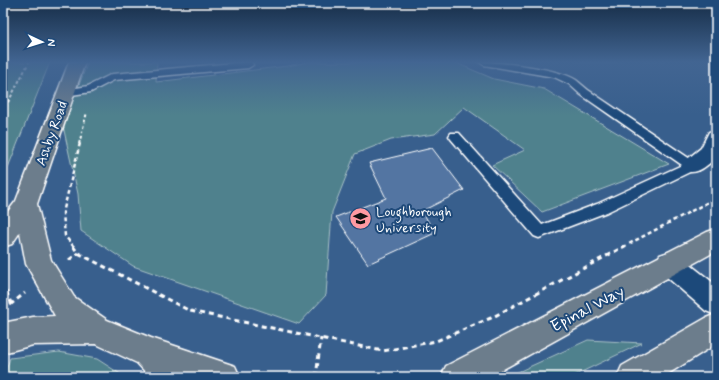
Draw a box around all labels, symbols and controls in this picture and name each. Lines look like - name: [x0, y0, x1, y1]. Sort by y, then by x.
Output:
- north arrow: [22, 22, 62, 62]
- text: N: [44, 38, 58, 47]
- street label: Ashby Road: [32, 99, 72, 168]
- place label: Loughborough University: [376, 203, 452, 237]
- school or university icon: Loughborough University: [347, 206, 373, 232]
- street label: Epinal Way: [547, 280, 628, 338]

